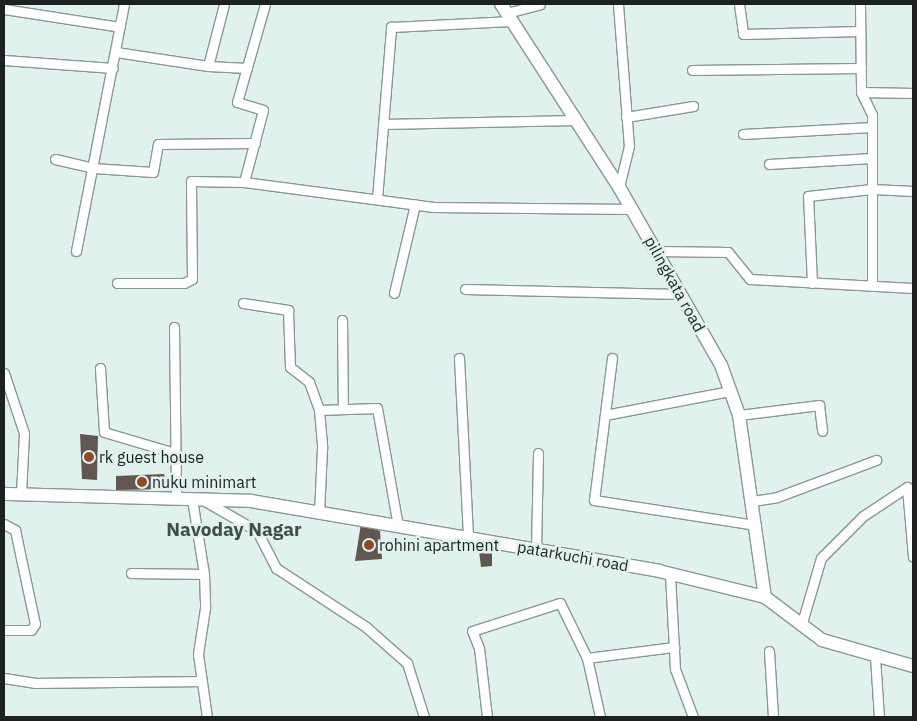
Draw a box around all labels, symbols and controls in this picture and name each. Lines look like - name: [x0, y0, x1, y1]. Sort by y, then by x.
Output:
- street label: pilingkata road: [641, 233, 709, 335]
- place label: rk guest house: [99, 447, 204, 467]
- marker: rk guest house: [83, 451, 95, 463]
- place label: nuku minimart: [152, 472, 256, 492]
- marker: nuku minimart: [136, 476, 148, 488]
- district label: Navoday Nagar: [166, 519, 302, 541]
- place label: rohini apartment: [379, 535, 499, 555]
- street label: patarkuchi road: [516, 537, 630, 575]
- marker: rohini apartment: [363, 539, 375, 551]

